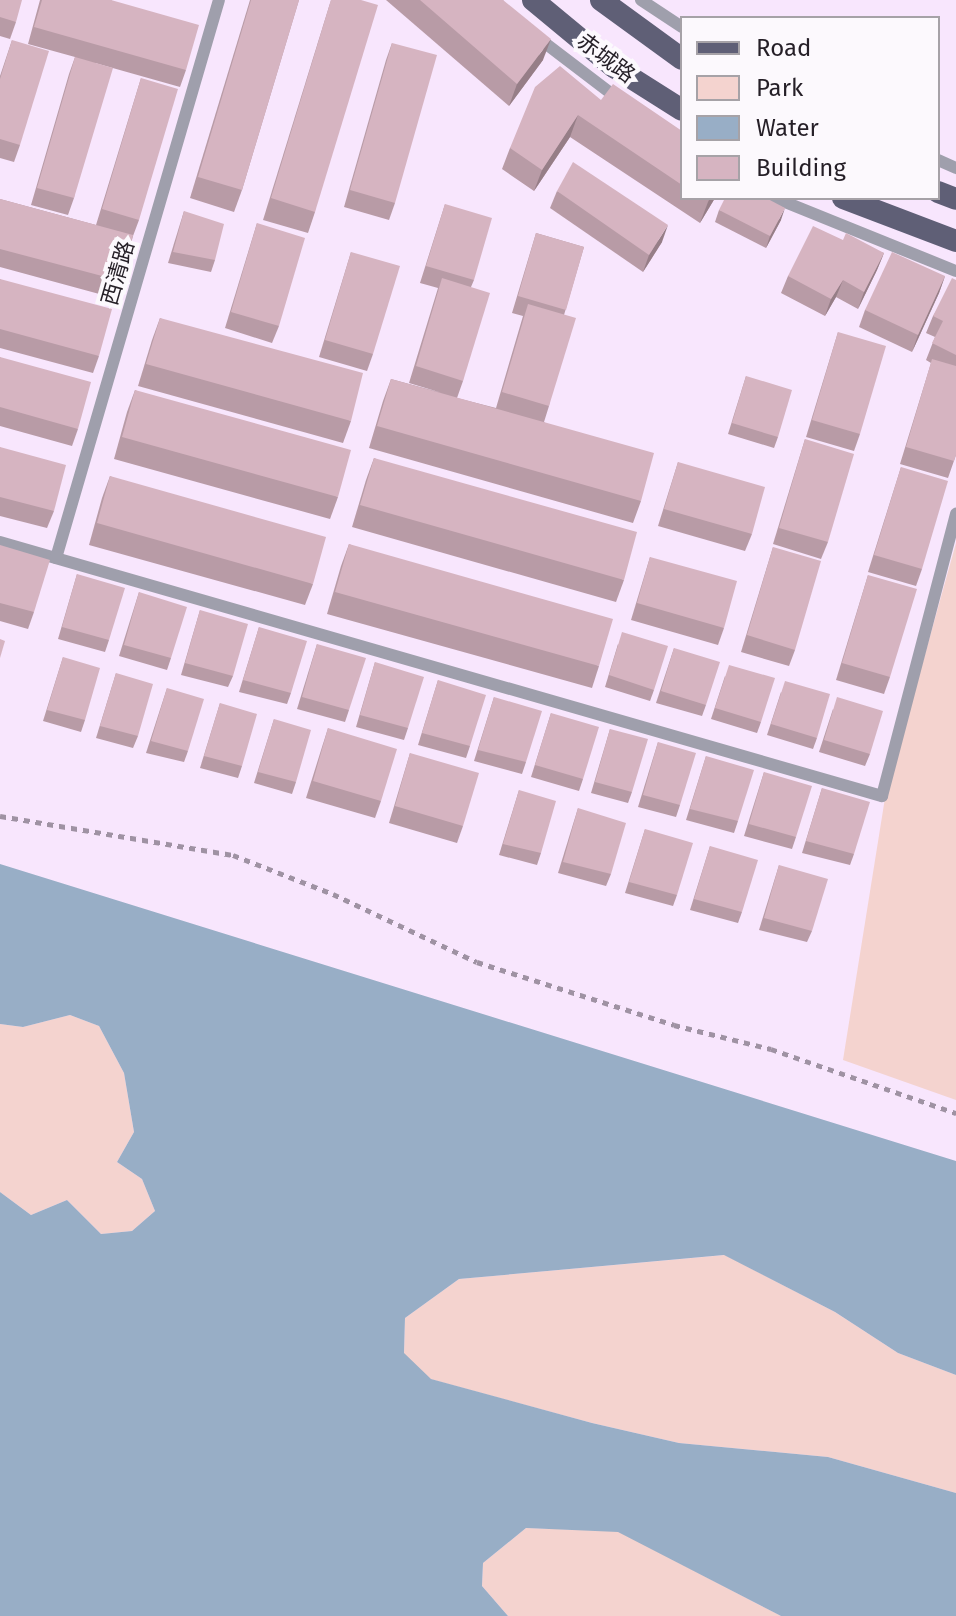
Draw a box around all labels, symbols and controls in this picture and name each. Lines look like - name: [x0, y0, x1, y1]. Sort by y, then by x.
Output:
- legend: [680, 16, 940, 200]
- street label: 赤城路: [572, 28, 640, 88]
- text: Road: [756, 34, 811, 62]
- text: Park: [756, 74, 803, 102]
- text: Water: [756, 114, 819, 142]
- text: Building: [756, 154, 846, 182]
- street label: 西清路: [96, 238, 140, 308]

